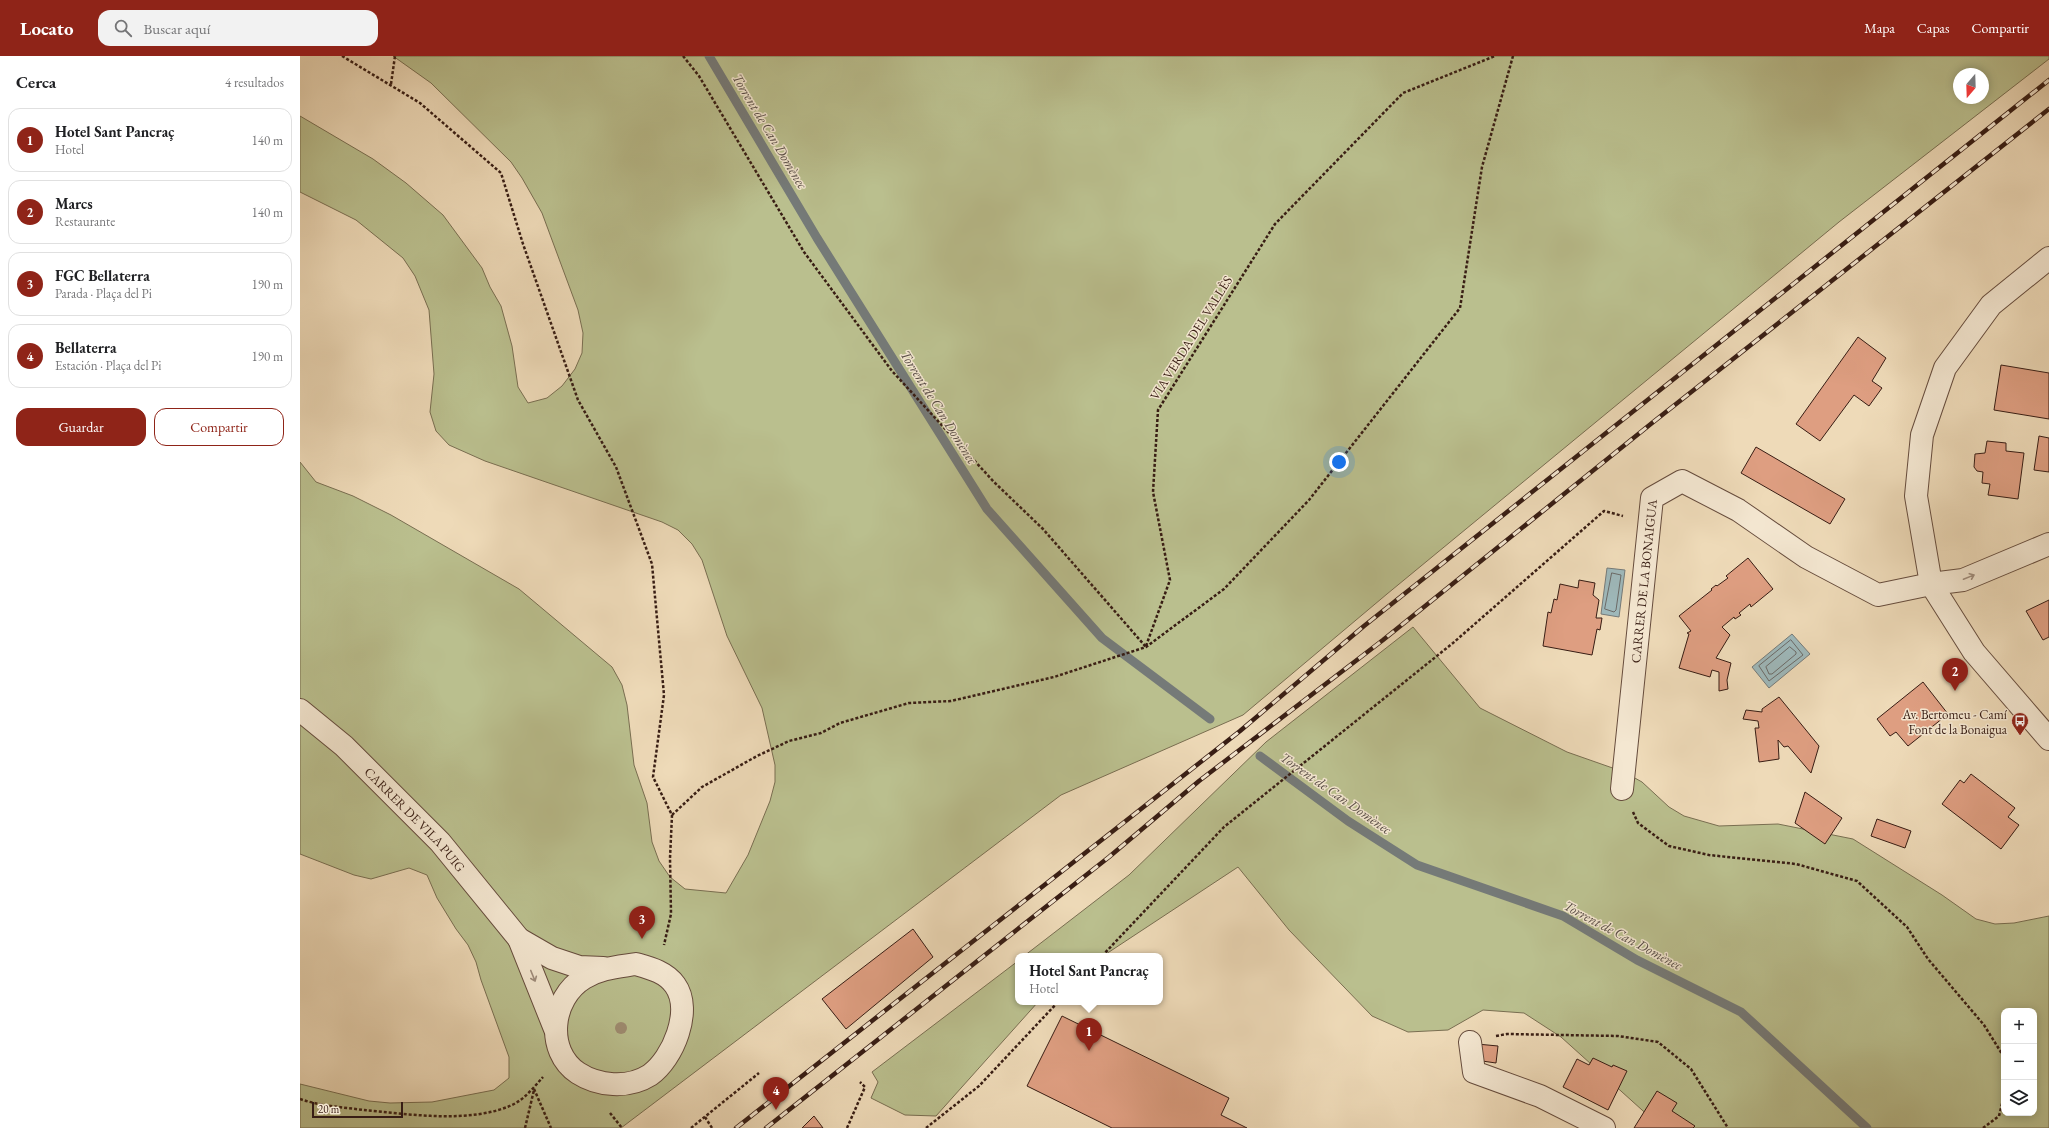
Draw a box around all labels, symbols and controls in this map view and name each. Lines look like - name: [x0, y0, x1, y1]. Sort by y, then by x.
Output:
- search box: [98, 10, 378, 46]
- text: Locato: [20, 16, 74, 41]
- icon: search: [112, 17, 134, 39]
- text: Buscar aquí: [144, 19, 210, 38]
- text: Mapa: [1864, 19, 1895, 37]
- text: Capas: [1917, 19, 1949, 37]
- text: Compartir: [1971, 19, 2029, 37]
- north arrow: [1953, 68, 1989, 104]
- water label: Torrent de Can Domènec: [728, 70, 812, 192]
- text: Cerca: [16, 71, 56, 93]
- text: 4 resultados: [225, 74, 284, 91]
- text: Hotel Sant Pancraç: [55, 122, 174, 141]
- text: 1: [27, 132, 33, 149]
- text: 140 m: [252, 132, 283, 149]
- text: Hotel: [55, 141, 84, 158]
- text: Marcs: [55, 194, 93, 213]
- text: 2: [27, 204, 33, 221]
- text: 140 m: [252, 204, 283, 221]
- text: Restaurante: [55, 213, 115, 230]
- text: FGC Bellaterra: [55, 266, 150, 285]
- street label: VIA VERDA DEL VALLÈS: [1146, 273, 1236, 403]
- text: 3: [27, 276, 33, 293]
- text: 190 m: [252, 276, 283, 293]
- text: Parada · Plaça del Pi: [55, 285, 152, 302]
- text: Bellaterra: [55, 338, 117, 357]
- water label: Torrent de Can Domènec: [897, 347, 982, 468]
- text: 4: [27, 348, 33, 365]
- text: 190 m: [252, 348, 283, 365]
- text: Estación · Plaça del Pi: [55, 357, 161, 374]
- button: Guardar: [16, 408, 146, 446]
- button: Compartir: [154, 408, 284, 446]
- your location: [1329, 452, 1349, 472]
- street label: CARRER DE LA BONAIGUA: [1627, 497, 1660, 664]
- one-way arrow: [1962, 573, 1974, 580]
- pin: 2: [1942, 658, 1968, 691]
- place label: Av. Bertomeu - Camí Font de la Bonaigua: [1901, 706, 2008, 738]
- bus stop icon: Av. Bertomeu - Camí Font de la Bonaigua: [2010, 711, 2030, 736]
- water label: Torrent de Can Domènec: [1277, 748, 1395, 838]
- street label: CARRER DE VILA PUIG: [361, 763, 470, 876]
- water label: Torrent de Can Domènec: [1561, 896, 1686, 974]
- pin: 3: [629, 906, 655, 939]
- popup: [1015, 953, 1163, 1005]
- text: Hotel Sant Pancraç: [1029, 961, 1149, 980]
- one-way arrow: [530, 969, 538, 981]
- text: Hotel: [1029, 980, 1059, 997]
- map controls: [2001, 1008, 2037, 1116]
- button: +: [2001, 1008, 2037, 1044]
- pin: 1: [1076, 1018, 1102, 1051]
- button: −: [2001, 1044, 2037, 1080]
- pin: 4: [763, 1077, 789, 1110]
- button: layers: [2001, 1080, 2037, 1116]
- scale bar: [312, 1100, 403, 1119]
- text: 20 m: [318, 1102, 339, 1116]

